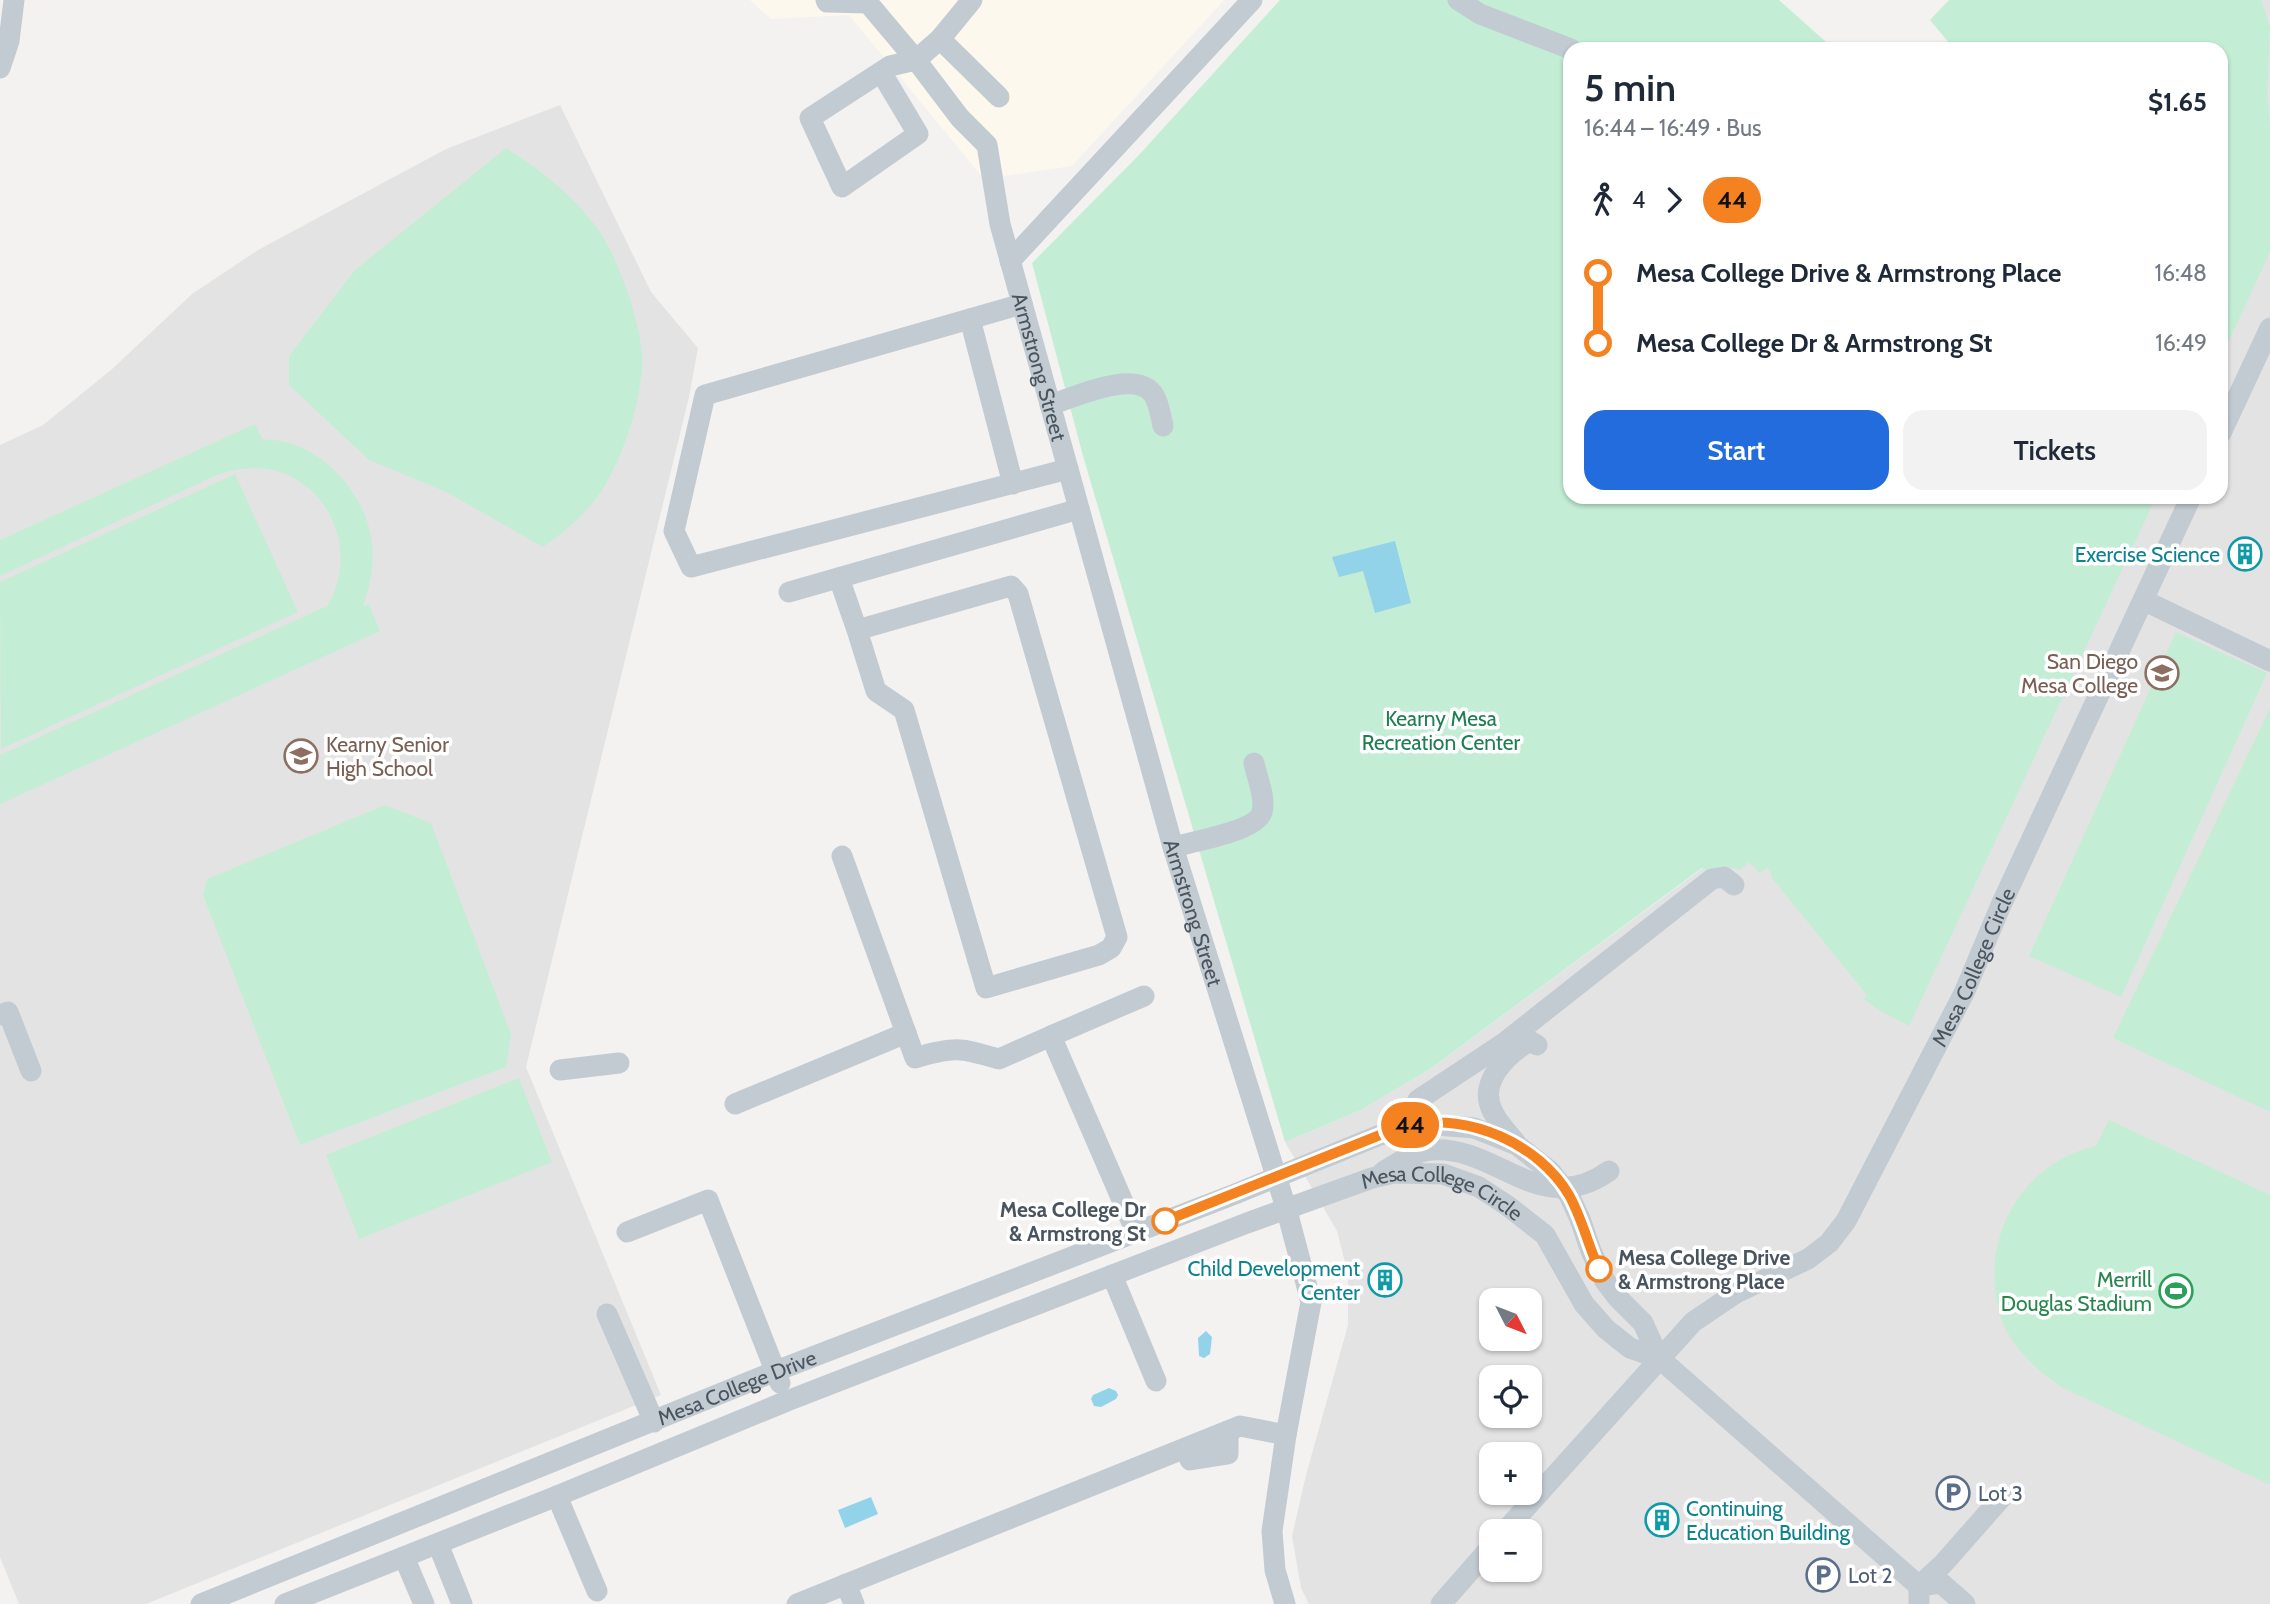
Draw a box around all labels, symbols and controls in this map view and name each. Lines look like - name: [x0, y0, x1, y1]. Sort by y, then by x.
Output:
- text: 5 min: [1584, 64, 1676, 111]
- text: $1.65: [2148, 86, 2207, 118]
- text: 16:44 – 16:49 · Bus: [1584, 114, 1762, 142]
- icon: walk: [1584, 181, 1622, 219]
- icon: forward: [1655, 181, 1693, 219]
- text: 44: [1717, 185, 1747, 214]
- text: 4: [1632, 186, 1645, 214]
- text: Mesa College Drive & Armstrong Place: [1636, 257, 2061, 289]
- text: 16:48: [2154, 259, 2207, 287]
- street label: Armstrong Street: [1007, 290, 1072, 444]
- text: Mesa College Dr & Armstrong St: [1636, 327, 1993, 359]
- text: 16:49: [2155, 329, 2207, 357]
- button: Start: [1584, 410, 1889, 490]
- button: Tickets: [1903, 410, 2207, 490]
- building icon: Exercise Science: [2226, 535, 2264, 573]
- place label: Exercise Science: [2075, 542, 2220, 567]
- place label: San Diego Mesa College: [2021, 649, 2138, 698]
- school or university icon: San Diego Mesa College: [2143, 654, 2181, 692]
- park label: Kearny Mesa Recreation Center: [1362, 706, 1521, 755]
- place label: Kearny Senior High School: [326, 732, 449, 781]
- school or university icon: Kearny Senior High School: [282, 737, 320, 775]
- street label: Armstrong Street: [1159, 836, 1228, 989]
- street label: Mesa College Circle: [1926, 883, 2020, 1050]
- line badge: 44: [1378, 1102, 1442, 1148]
- text: 44: [1395, 1110, 1425, 1139]
- street label: Mesa College Circle: [1357, 1160, 1528, 1226]
- place label: Mesa College Dr & Armstrong St: [1000, 1197, 1146, 1246]
- marker: Mesa College Dr & Armstrong St: [1152, 1208, 1178, 1234]
- place label: Mesa College Drive & Armstrong Place: [1618, 1245, 1791, 1294]
- place label: Child Development Center: [1187, 1256, 1360, 1305]
- marker: Mesa College Drive & Armstrong Place: [1586, 1256, 1612, 1282]
- building icon: Child Development Center: [1366, 1261, 1404, 1299]
- place label: Merrill Douglas Stadium: [2001, 1267, 2152, 1316]
- sports icon: Merrill Douglas Stadium: [2157, 1272, 2195, 1310]
- north arrow: [1479, 1288, 1542, 1351]
- map controls: [1479, 1288, 1542, 1582]
- street label: Mesa College Drive: [654, 1344, 820, 1430]
- button: locate: [1479, 1365, 1542, 1428]
- button: +: [1479, 1442, 1542, 1505]
- parking icon: Lot 3: [1934, 1474, 1972, 1512]
- place label: Lot 3: [1978, 1481, 2023, 1506]
- place label: Continuing Education Building: [1686, 1496, 1850, 1545]
- building icon: Continuing Education Building: [1643, 1501, 1681, 1539]
- button: −: [1479, 1519, 1542, 1582]
- parking icon: Lot 2: [1804, 1556, 1842, 1594]
- place label: Lot 2: [1848, 1563, 1893, 1588]

